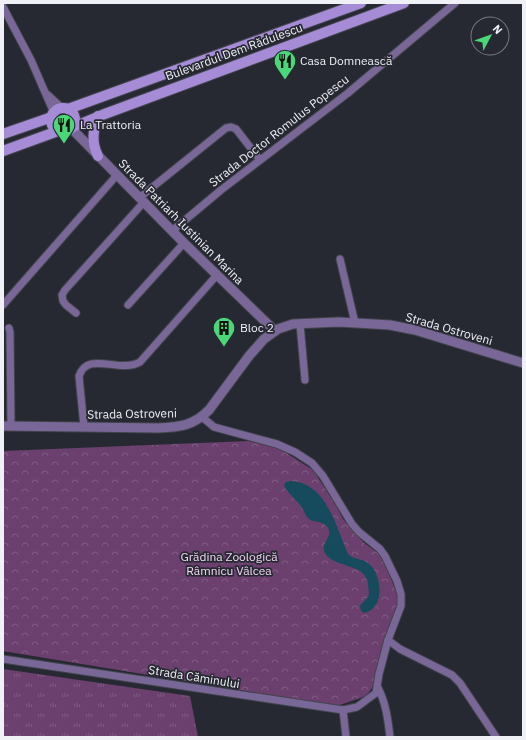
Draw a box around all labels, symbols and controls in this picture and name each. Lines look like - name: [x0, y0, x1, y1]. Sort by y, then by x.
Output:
- north arrow: [470, 16, 510, 56]
- street label: Bulevardul Dem Rădulescu: [163, 20, 305, 83]
- text: N: [490, 22, 505, 37]
- restaurant icon: Casa Domnească: [272, 48, 298, 81]
- place label: Casa Domnească: [300, 53, 393, 68]
- street label: Strada Doctor Romulus Popescu: [206, 71, 352, 190]
- restaurant icon: La Trattoria: [51, 112, 77, 145]
- place label: La Trattoria: [80, 117, 142, 132]
- street label: Strada Patriarh Iustinian Marina: [116, 156, 248, 288]
- street label: Strada Ostroveni: [404, 309, 494, 348]
- building icon: Bloc 2: [211, 315, 237, 348]
- place label: Bloc 2: [240, 320, 274, 335]
- street label: Strada Ostroveni: [87, 405, 177, 422]
- park label: Grădina Zoologică Râmnicu Vâlcea: [180, 549, 278, 578]
- street label: Strada Căminului: [147, 662, 241, 691]

